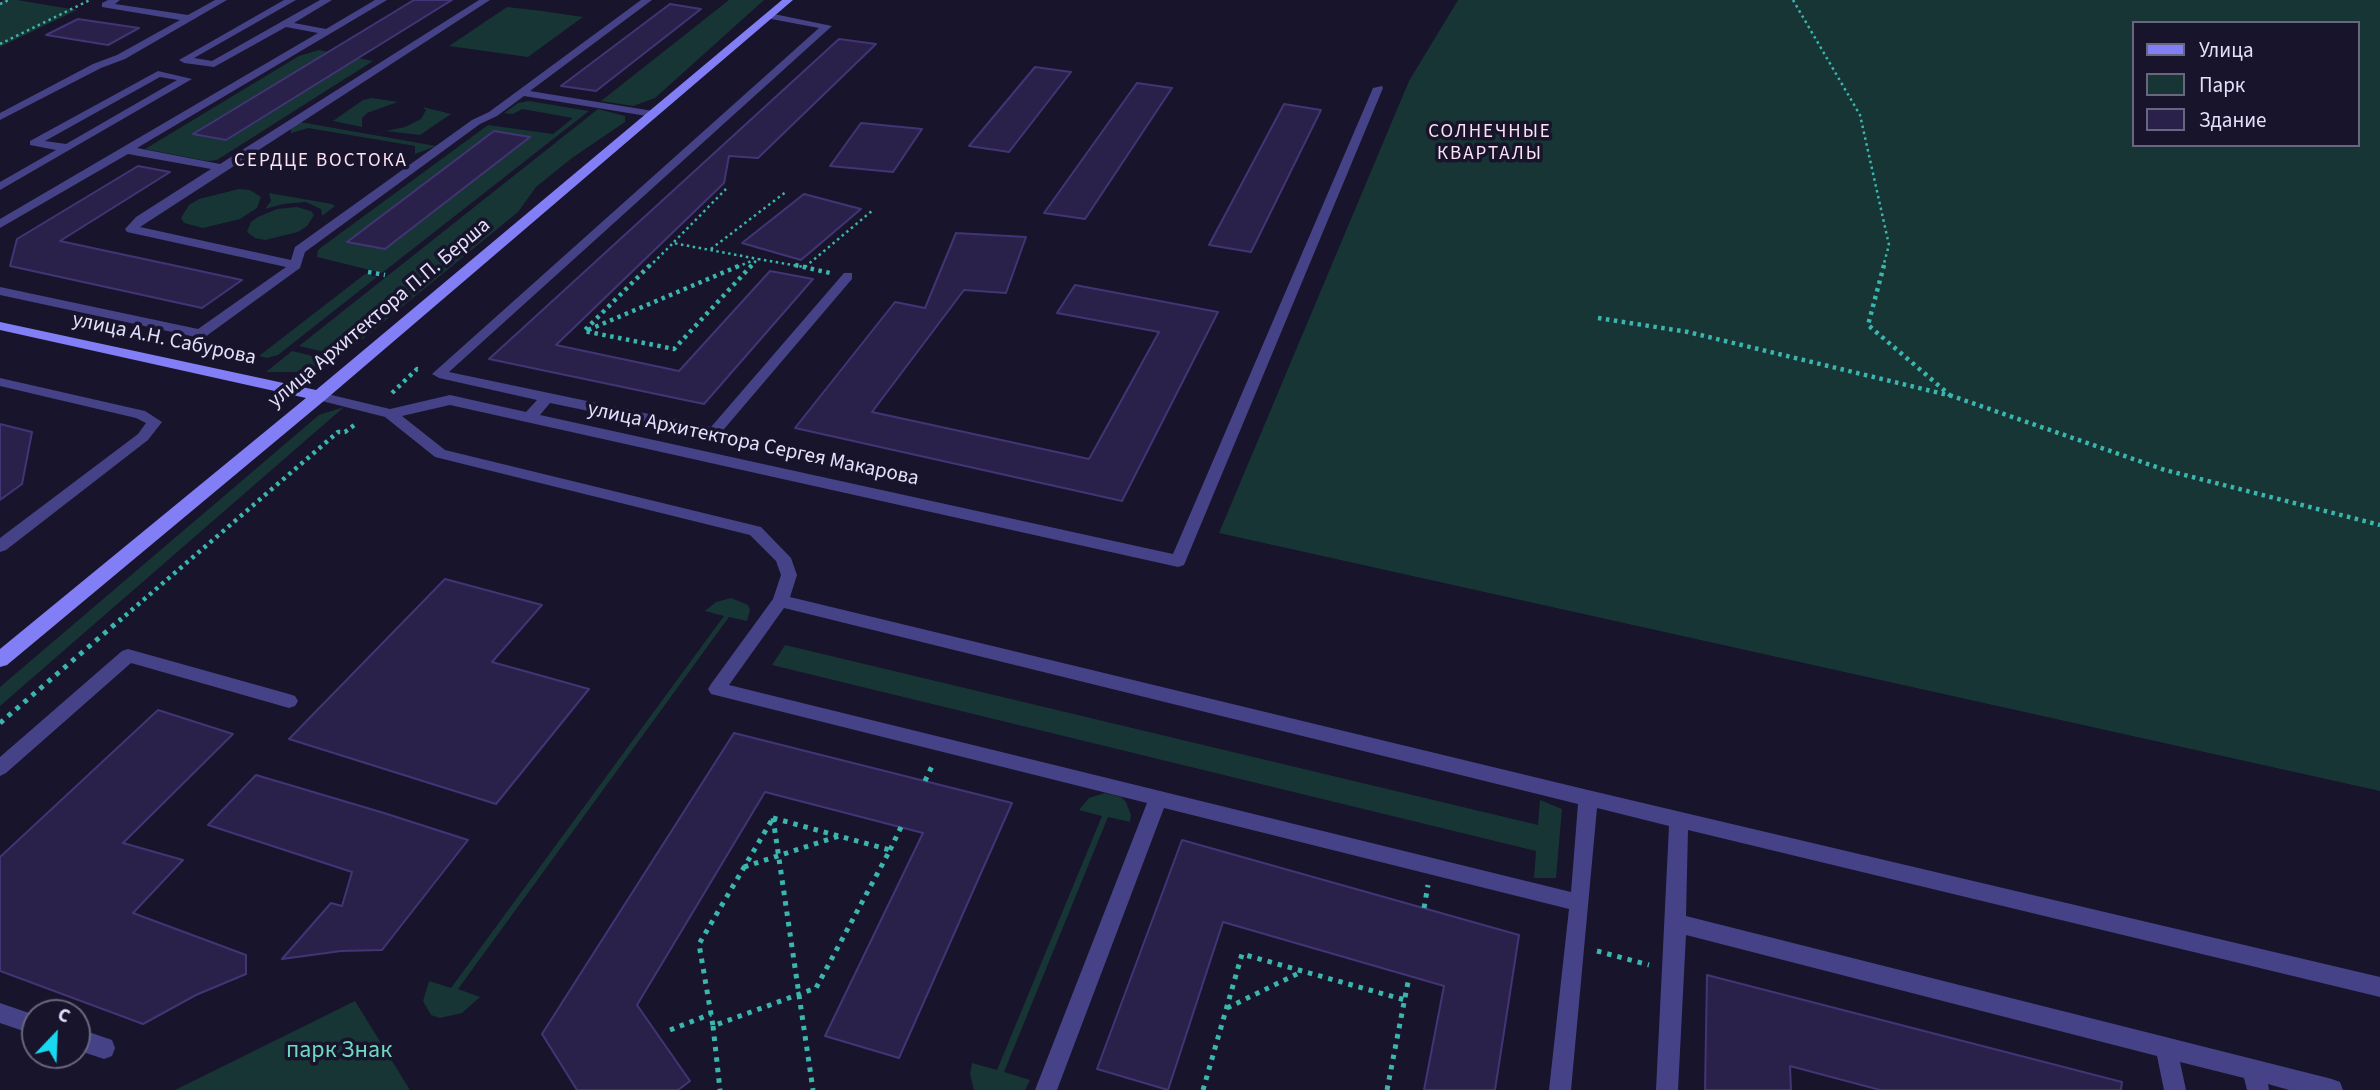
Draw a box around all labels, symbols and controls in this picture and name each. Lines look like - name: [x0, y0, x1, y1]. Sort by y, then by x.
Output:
- legend: [2132, 21, 2359, 147]
- text: Улица: [2199, 35, 2254, 65]
- text: Парк: [2199, 70, 2245, 100]
- text: Здание: [2199, 105, 2267, 135]
- district label: СОЛНЕЧНЫЕ КВАРТАЛЫ: [1429, 122, 1551, 166]
- district label: СЕРДЦЕ ВОСТОКА: [236, 151, 406, 173]
- street label: улица Архитектора П.П. Берша: [264, 214, 496, 414]
- street label: улица А.Н. Сабурова: [70, 308, 258, 372]
- street label: улица Архитектора Сергея Макарова: [585, 398, 921, 492]
- north arrow: [21, 999, 91, 1069]
- text: С: [53, 1001, 74, 1031]
- park label: парк Знак: [286, 1038, 392, 1066]

